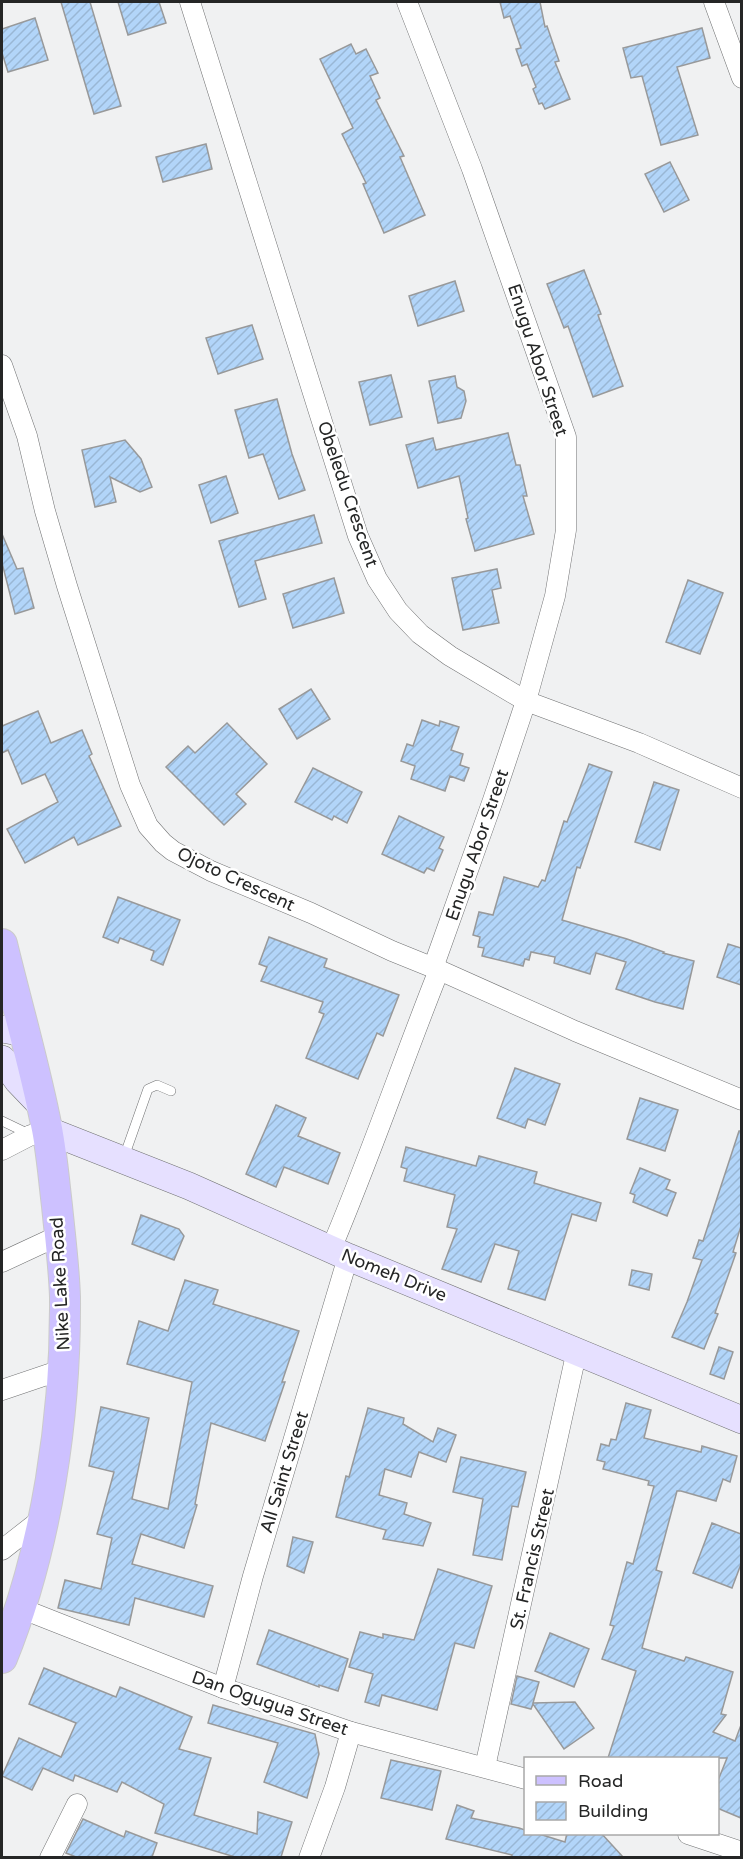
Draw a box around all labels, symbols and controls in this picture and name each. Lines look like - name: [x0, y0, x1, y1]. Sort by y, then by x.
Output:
- street label: Enugu Abor Street: [503, 281, 573, 439]
- street label: Obeledu Crescent: [313, 418, 383, 570]
- street label: Enugu Abor Street: [441, 766, 513, 924]
- street label: Ojoto Crescent: [174, 842, 299, 916]
- street label: Nike Lake Road: [46, 1217, 74, 1351]
- street label: Nomeh Drive: [338, 1244, 450, 1306]
- street label: All Saint Street: [255, 1408, 313, 1536]
- street label: St. Francis Street: [505, 1486, 559, 1632]
- street label: Dan Ogugua Street: [189, 1666, 351, 1740]
- legend: [524, 1757, 719, 1835]
- text: Road: [578, 1770, 623, 1792]
- text: Building: [578, 1800, 648, 1822]

